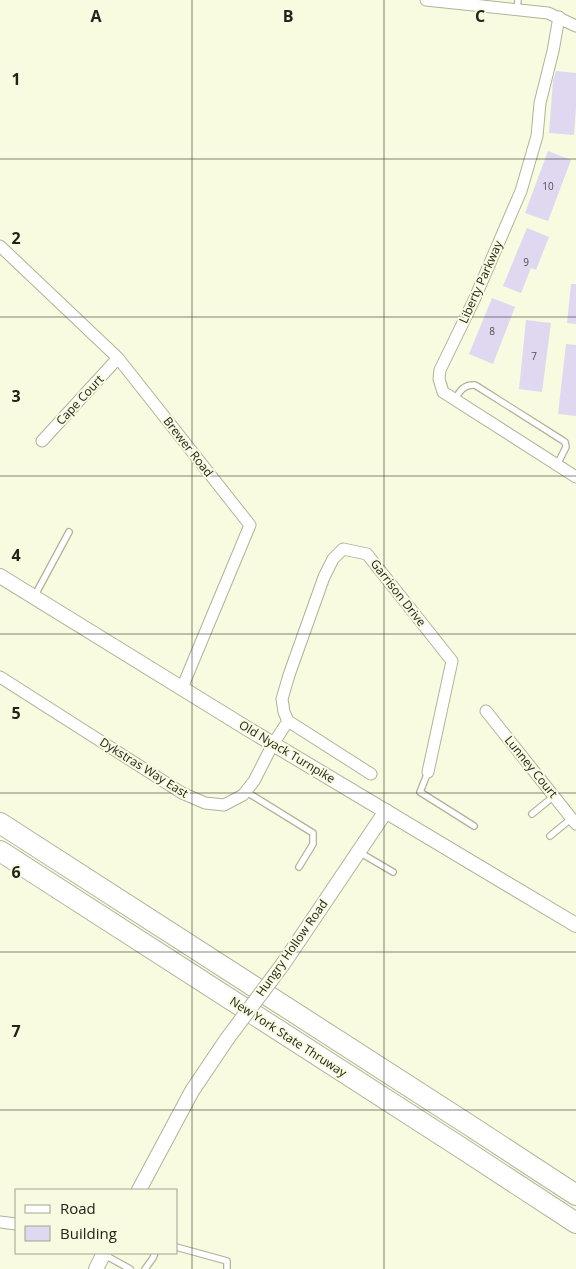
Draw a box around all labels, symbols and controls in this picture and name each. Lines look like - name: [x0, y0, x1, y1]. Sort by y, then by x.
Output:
- text: A: [90, 5, 102, 27]
- text: B: [283, 5, 293, 27]
- text: C: [475, 5, 485, 27]
- text: 1: [11, 68, 21, 90]
- house number: 10: [542, 179, 554, 193]
- text: 2: [11, 227, 21, 249]
- street label: Liberty Parkway: [455, 237, 507, 326]
- house number: 9: [523, 255, 529, 269]
- house number: 8: [489, 324, 495, 338]
- house number: 7: [531, 349, 537, 363]
- street label: Cape Court: [52, 371, 107, 428]
- text: 3: [11, 385, 21, 407]
- street label: Brewer Road: [160, 413, 217, 480]
- text: 4: [11, 544, 21, 566]
- street label: Garrison Drive: [367, 556, 430, 630]
- text: 5: [11, 702, 21, 724]
- street label: Old Nyack Turnpike: [236, 716, 339, 787]
- street label: Lunney Court: [501, 732, 562, 801]
- street label: Dykstras Way East: [97, 733, 192, 802]
- text: 6: [11, 861, 21, 883]
- street label: Hungry Hollow Road: [252, 896, 331, 999]
- street label: New York State Thruway: [226, 992, 351, 1081]
- text: 7: [11, 1020, 21, 1042]
- legend: [15, 1189, 178, 1254]
- text: Road: [60, 1198, 96, 1218]
- text: Building: [60, 1223, 117, 1243]

